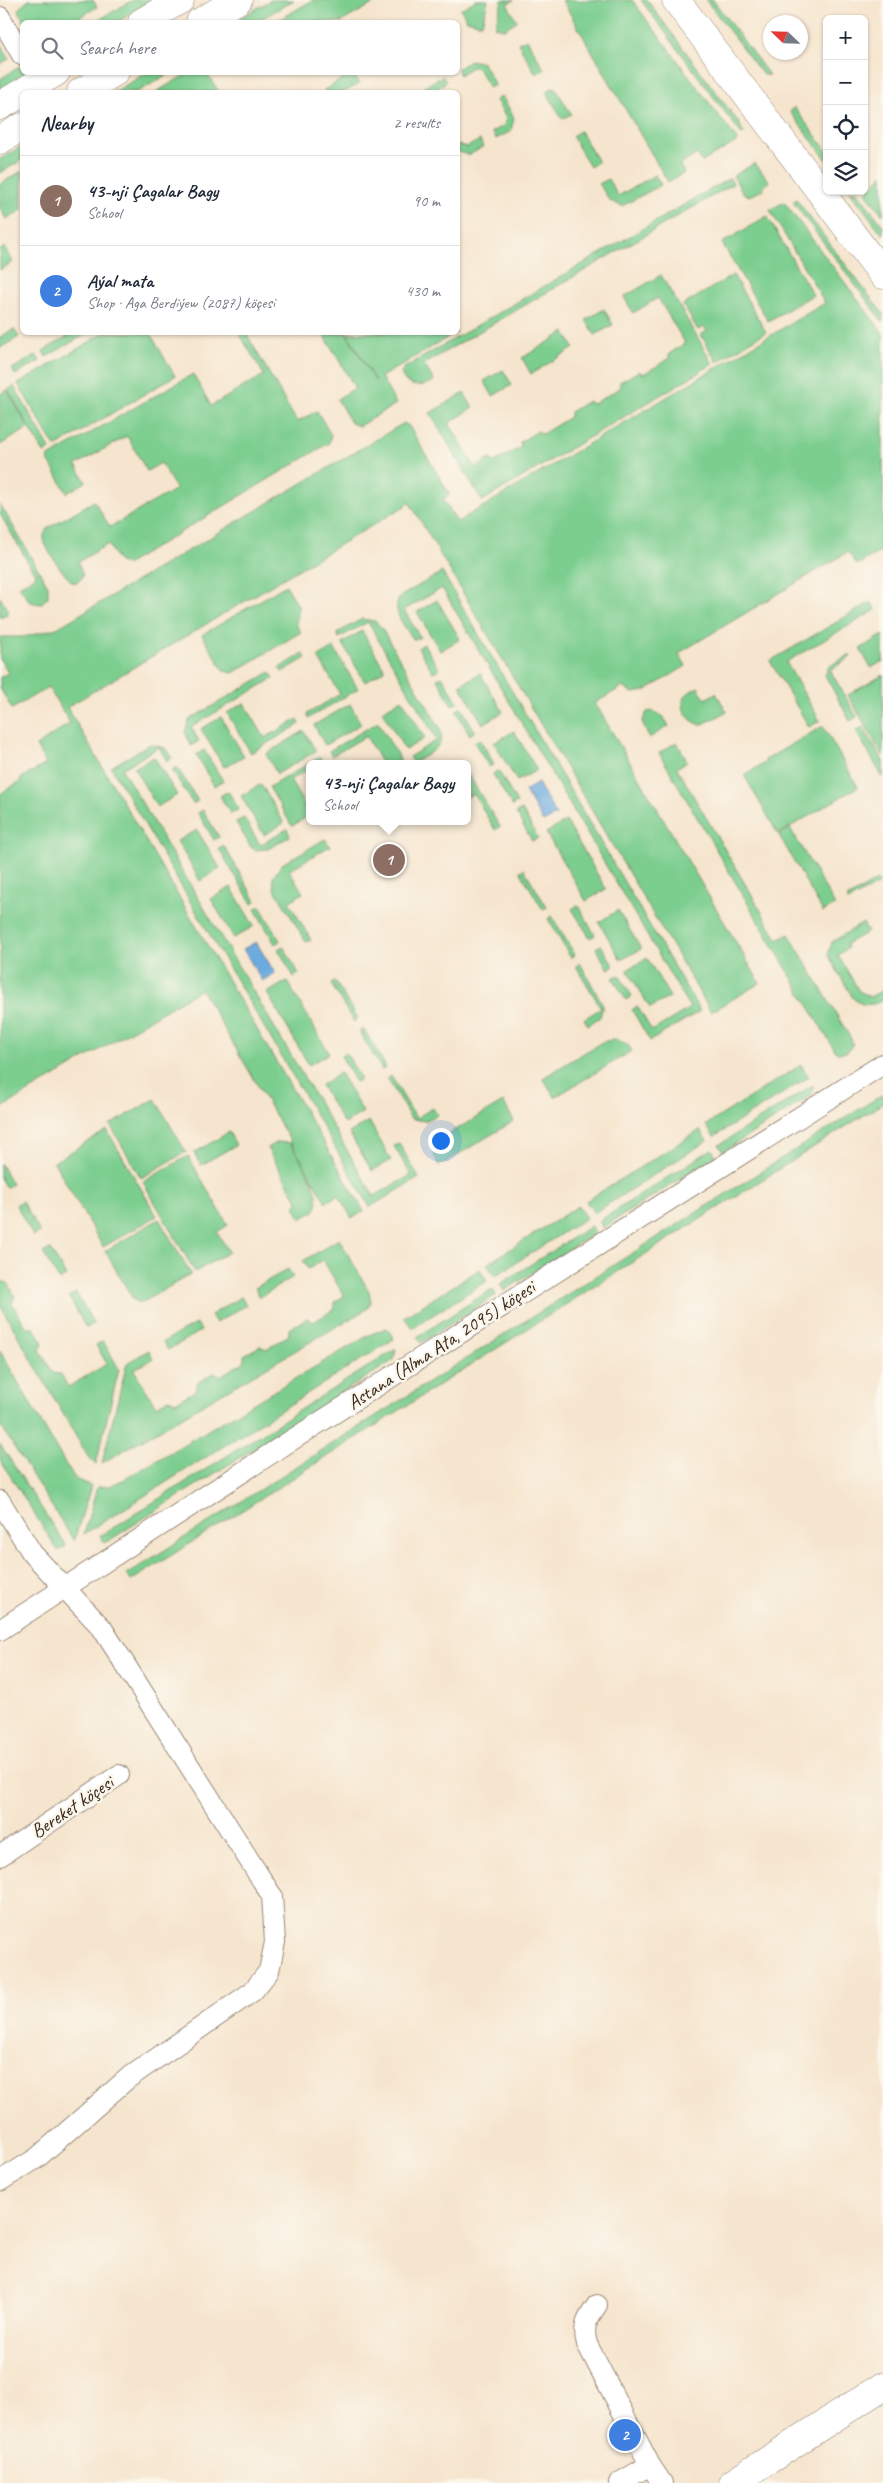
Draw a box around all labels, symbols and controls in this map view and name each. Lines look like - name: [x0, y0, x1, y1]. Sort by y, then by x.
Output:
- north arrow: [763, 15, 808, 60]
- map controls: [823, 15, 868, 195]
- button: +: [823, 15, 868, 60]
- search box: [20, 20, 460, 75]
- icon: search: [38, 34, 66, 62]
- text: Search here: [78, 36, 155, 60]
- button: −: [823, 60, 868, 105]
- button: locate: [823, 105, 868, 150]
- text: Nearby: [40, 110, 93, 136]
- text: 2 results: [393, 113, 440, 133]
- button: layers: [823, 150, 868, 195]
- text: 43-nji Çagalar Bagy: [87, 179, 218, 203]
- text: 1: [52, 191, 60, 211]
- text: 90 m: [413, 191, 440, 211]
- text: School: [87, 203, 121, 223]
- text: Aýal mata: [87, 269, 153, 293]
- text: 2: [52, 281, 60, 301]
- text: 430 m: [406, 281, 440, 301]
- text: Shop · Aga Berdiýew (2087) köçesi: [87, 293, 275, 313]
- popup: [306, 760, 471, 825]
- text: 43-nji Çagalar Bagy: [323, 771, 454, 795]
- text: School: [323, 795, 357, 815]
- pin: 1: [373, 841, 405, 879]
- your location: [428, 1128, 454, 1154]
- street label: Astana (Alma Ata, 2095) köçesi: [342, 1274, 542, 1415]
- street label: Bereket köçesi: [26, 1769, 120, 1844]
- pin: 2: [609, 2416, 641, 2454]

